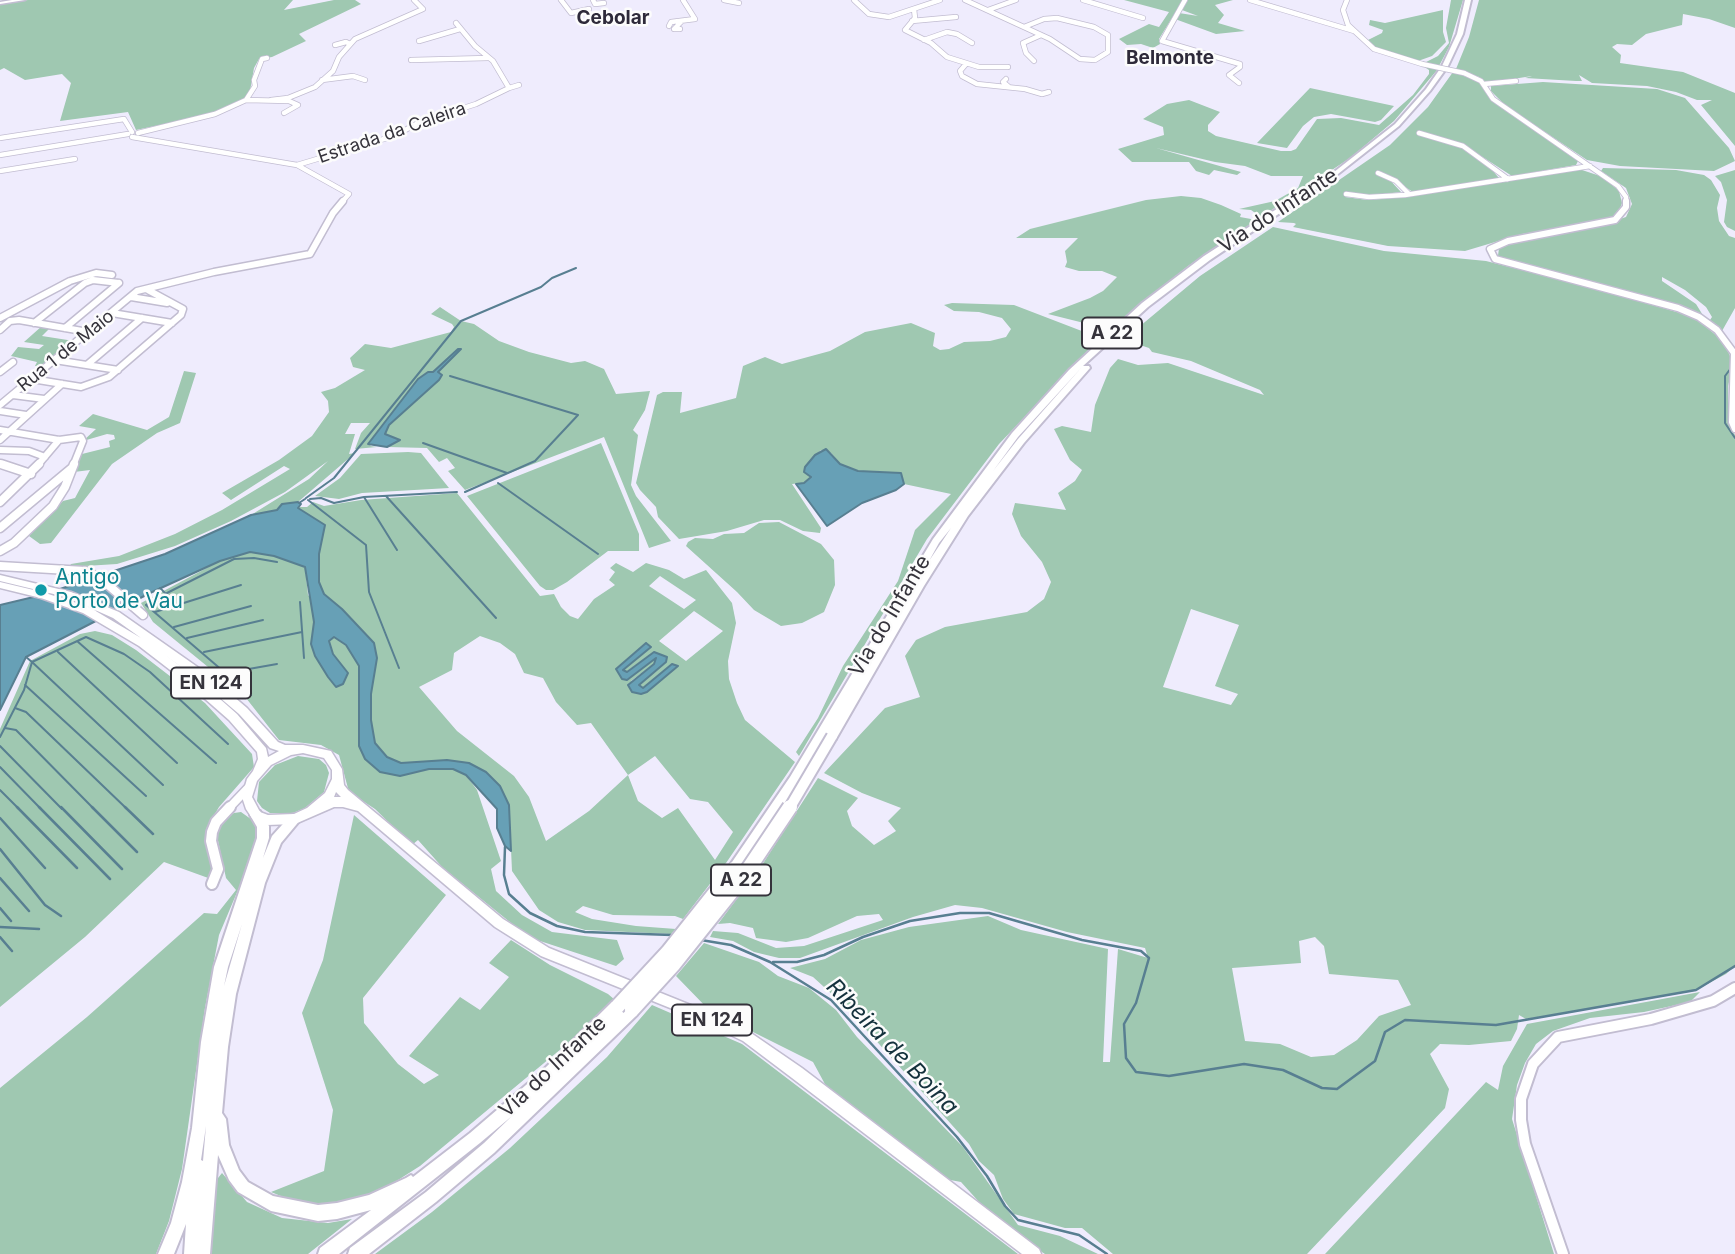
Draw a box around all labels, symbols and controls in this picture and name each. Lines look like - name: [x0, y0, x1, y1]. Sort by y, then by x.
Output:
- district label: Cebolar: [577, 7, 649, 29]
- district label: Belmonte: [1126, 47, 1214, 69]
- street label: Estrada da Caleira: [315, 98, 469, 168]
- street label: Via do Infante: [1214, 163, 1342, 259]
- street label: Rua 1 de Maio: [13, 306, 119, 396]
- road number: A 22: [1082, 318, 1142, 348]
- street label: Via do Infante: [844, 551, 936, 681]
- place label: Antigo Porto de Vau: [55, 565, 183, 615]
- marker: Antigo Porto de Vau: [33, 582, 49, 598]
- road number: EN 124: [171, 668, 251, 698]
- road number: A 22: [711, 864, 771, 895]
- water label: Ribeira de Boina: [820, 973, 964, 1121]
- road number: EN 124: [672, 1004, 752, 1036]
- street label: Via do Infante: [494, 1011, 612, 1123]

